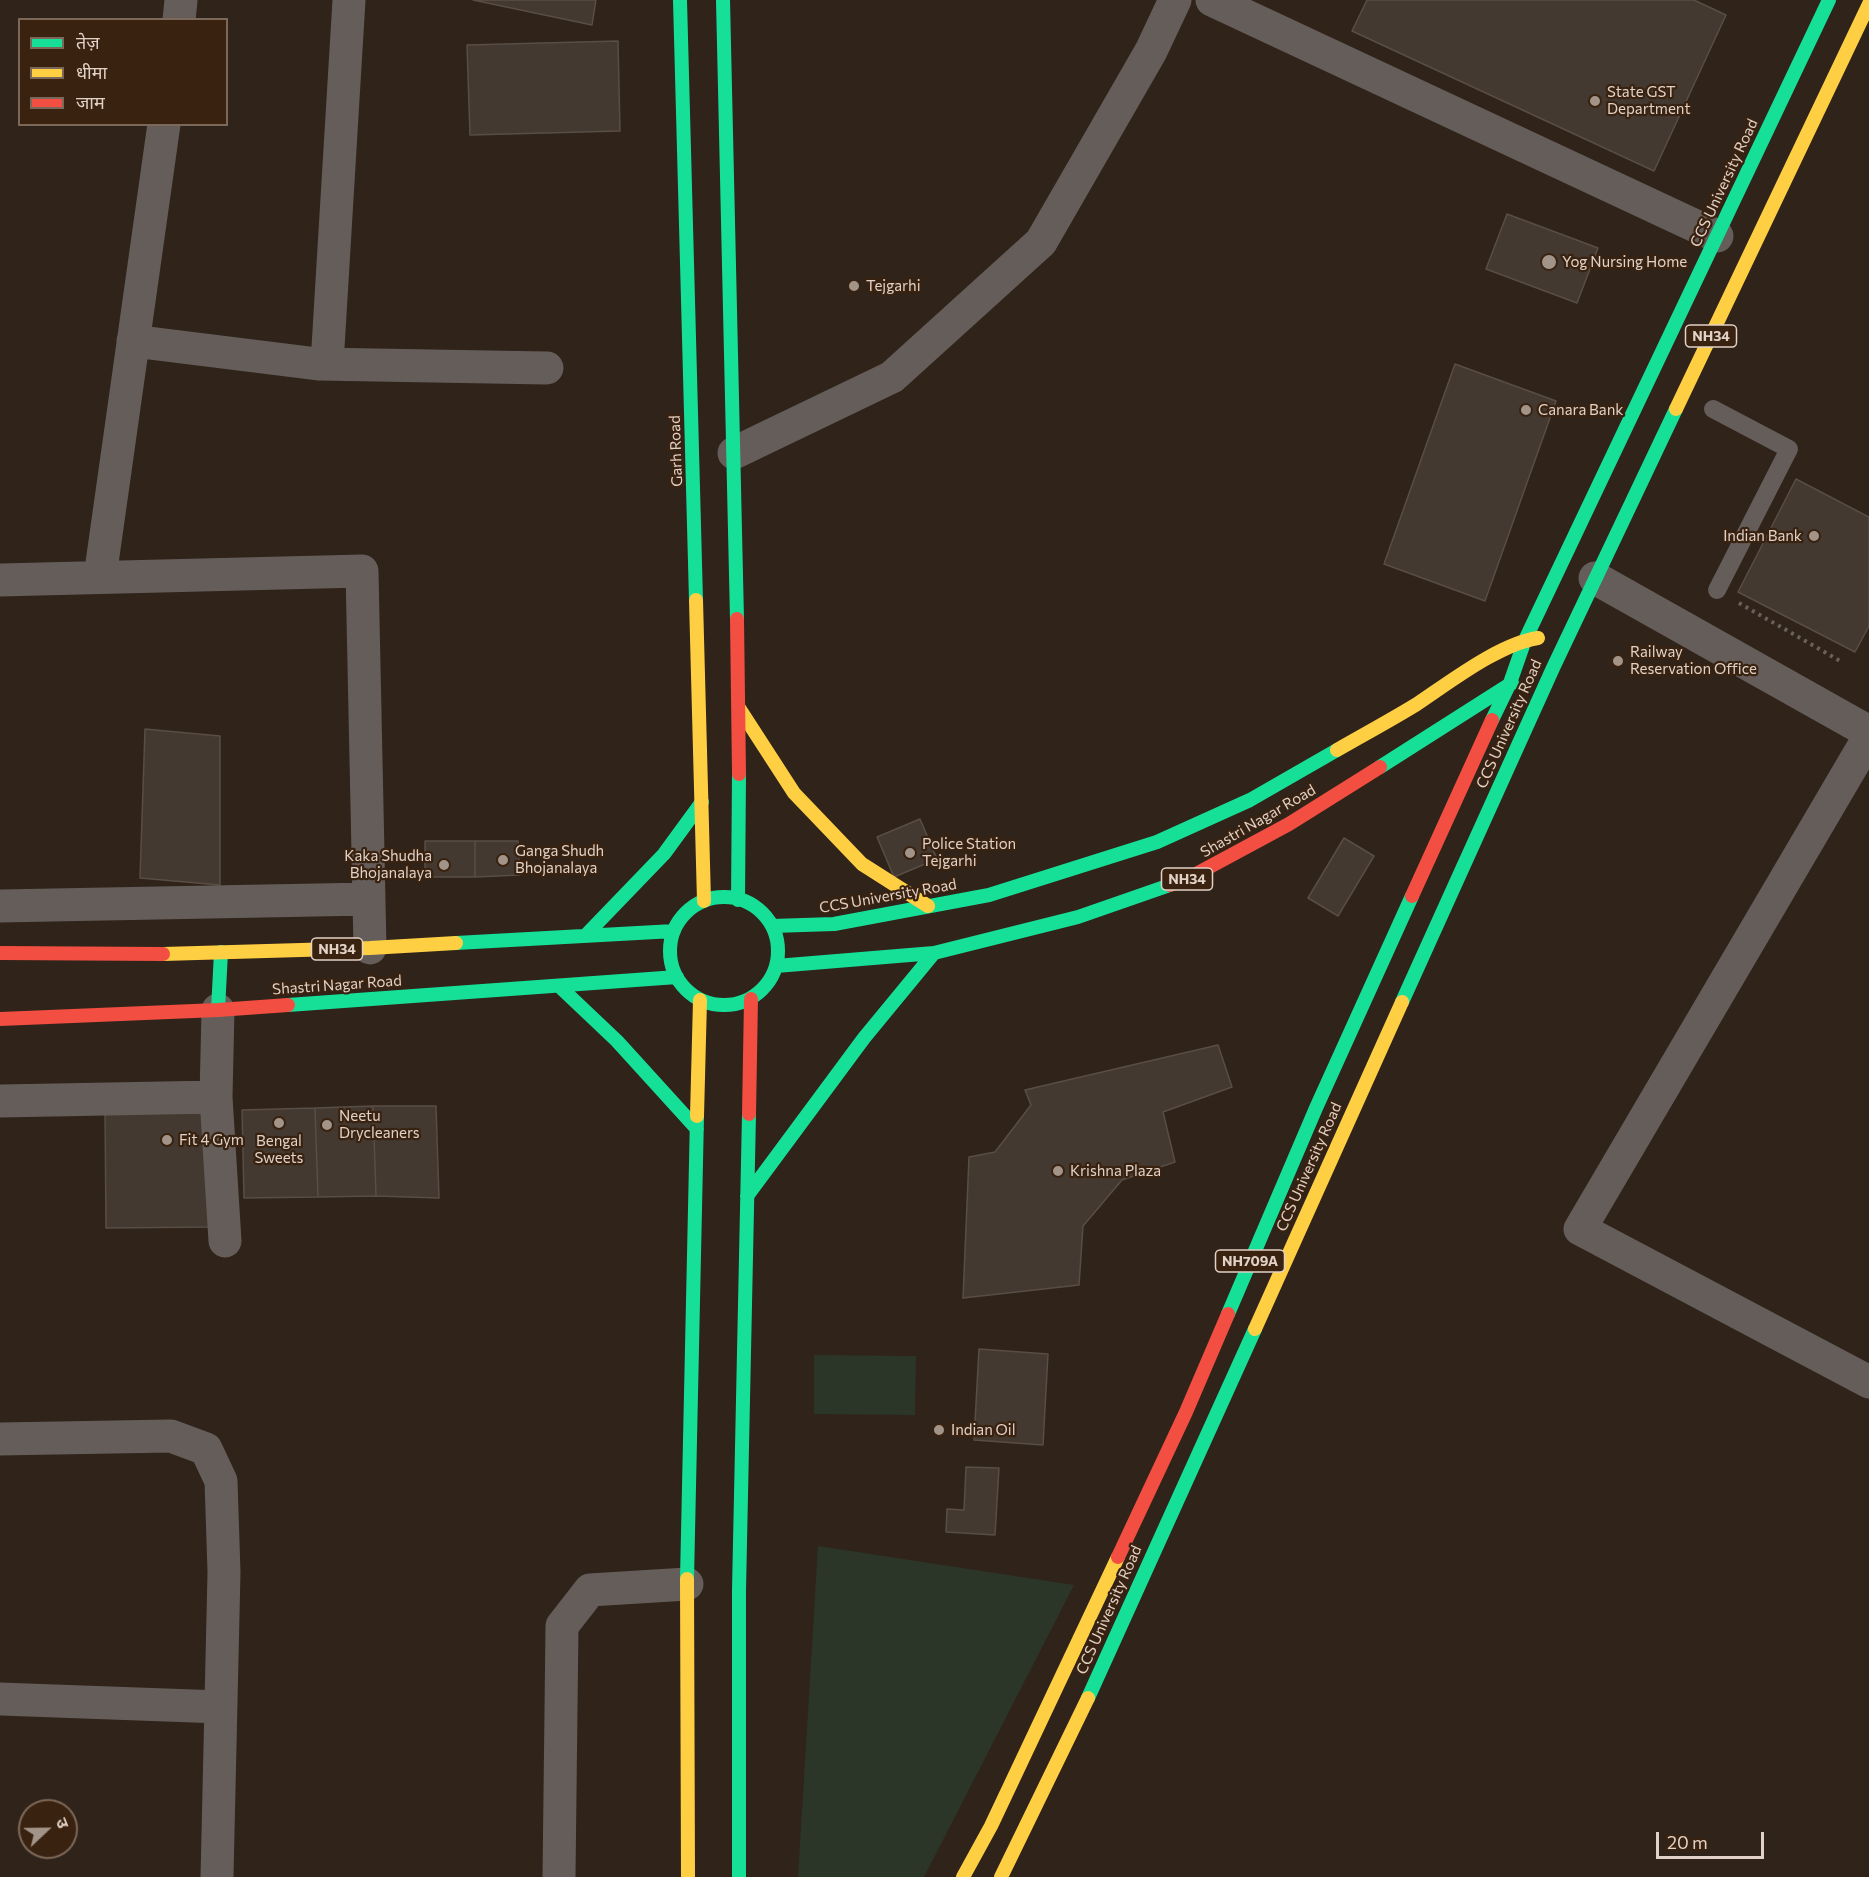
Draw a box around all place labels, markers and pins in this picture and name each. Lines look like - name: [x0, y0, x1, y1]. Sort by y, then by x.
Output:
- place label: State GST Department: [1607, 83, 1691, 118]
- marker: State GST Department: [1588, 94, 1602, 108]
- marker: Yog Nursing Home: [1540, 253, 1558, 271]
- place label: Yog Nursing Home: [1562, 253, 1687, 271]
- place label: Tejgarhi: [866, 277, 921, 295]
- marker: Tejgarhi: [847, 279, 861, 293]
- place label: Canara Bank: [1538, 401, 1623, 419]
- marker: Canara Bank: [1519, 403, 1533, 417]
- place label: Indian Bank: [1723, 527, 1802, 545]
- marker: Indian Bank: [1807, 529, 1821, 543]
- place label: Railway Reservation Office: [1630, 643, 1757, 678]
- marker: Railway Reservation Office: [1611, 654, 1625, 668]
- place label: Police Station Tejgarhi: [922, 835, 1016, 870]
- place label: Ganga Shudh Bhojanalaya: [515, 842, 604, 877]
- marker: Police Station Tejgarhi: [903, 846, 917, 860]
- place label: Kaka Shudha Bhojanalaya: [344, 847, 432, 882]
- marker: Ganga Shudh Bhojanalaya: [496, 853, 510, 867]
- marker: Kaka Shudha Bhojanalaya: [437, 858, 451, 872]
- place label: Neetu Drycleaners: [339, 1107, 420, 1142]
- marker: Bengal Sweets: [272, 1116, 286, 1130]
- marker: Neetu Drycleaners: [320, 1118, 334, 1132]
- place label: Fit 4 Gym: [179, 1131, 244, 1149]
- place label: Bengal Sweets: [255, 1132, 303, 1167]
- marker: Fit 4 Gym: [160, 1133, 174, 1147]
- place label: Krishna Plaza: [1070, 1162, 1161, 1180]
- marker: Krishna Plaza: [1051, 1164, 1065, 1178]
- place label: Indian Oil: [951, 1421, 1016, 1439]
- marker: Indian Oil: [932, 1423, 946, 1437]

